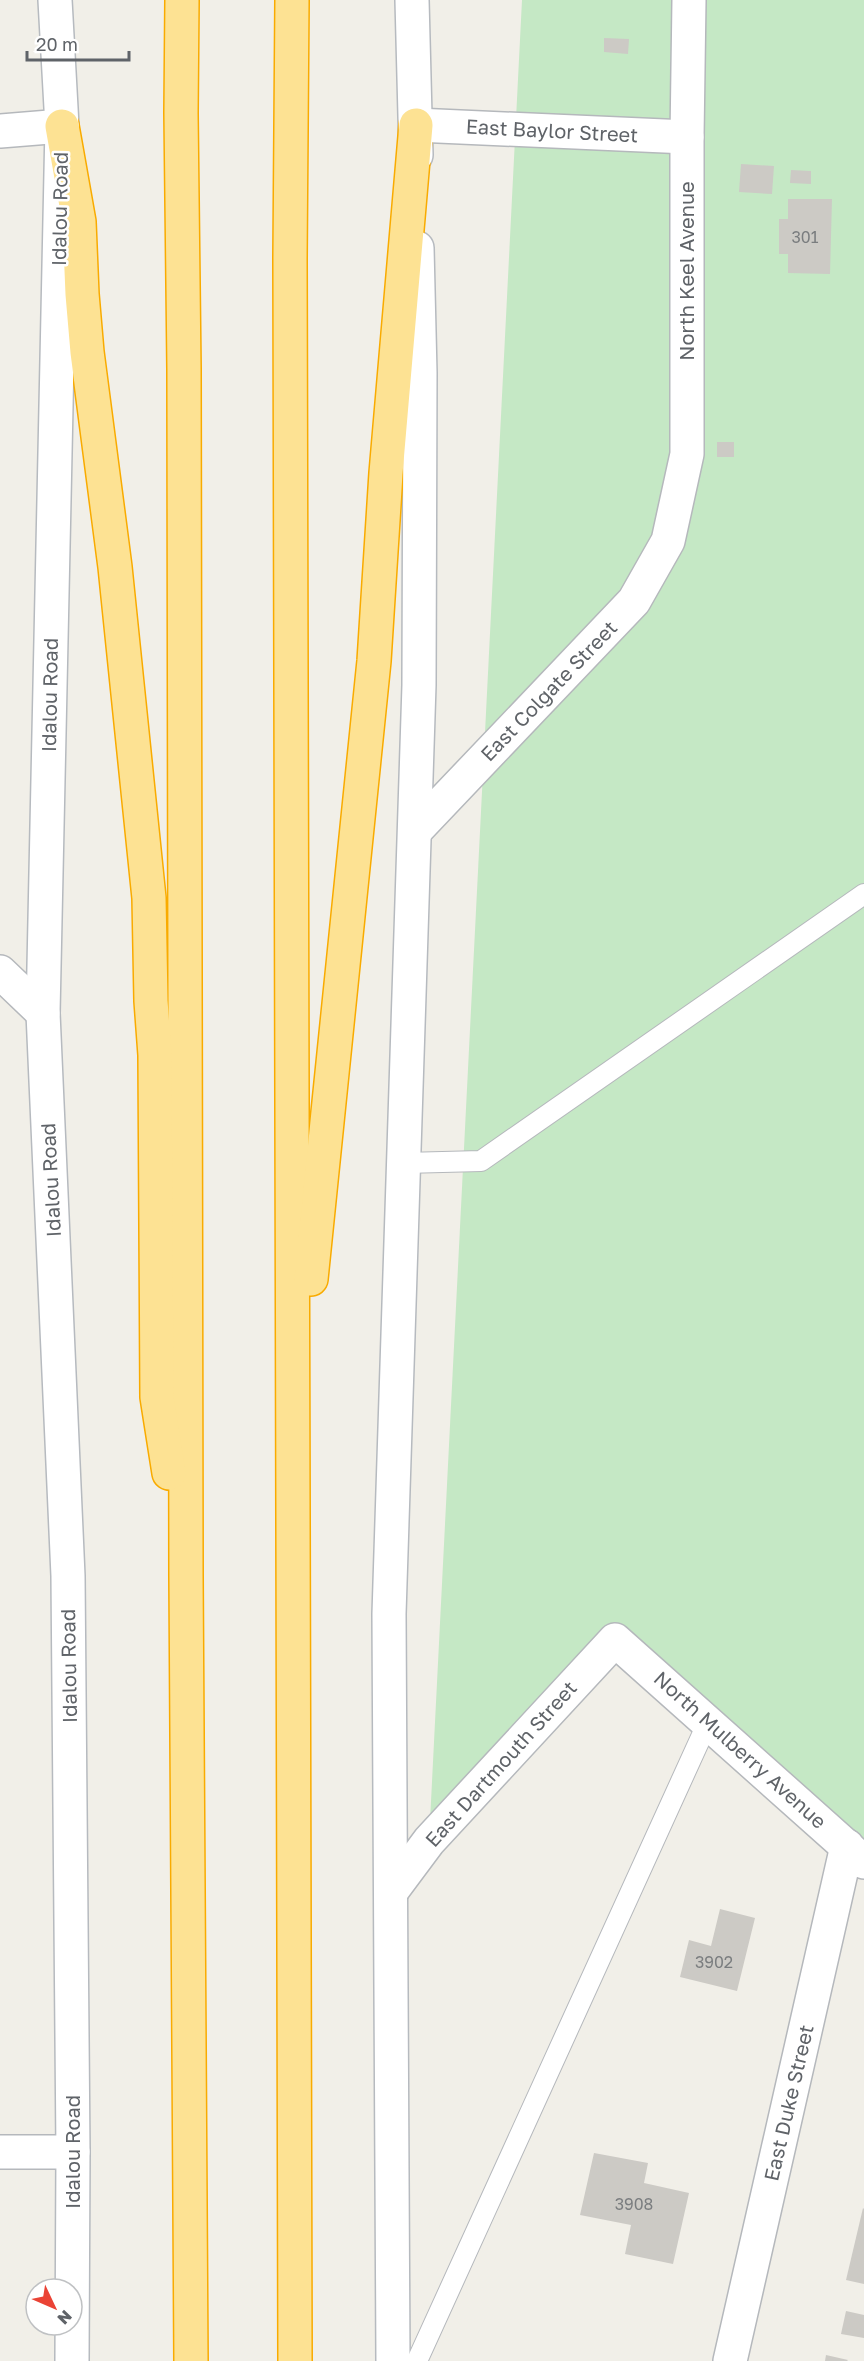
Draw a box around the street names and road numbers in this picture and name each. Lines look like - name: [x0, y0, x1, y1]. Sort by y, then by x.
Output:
- street label: East Baylor Street: [465, 114, 639, 147]
- street label: Idalou Road: [46, 152, 72, 266]
- street label: North Keel Avenue: [674, 181, 698, 361]
- street label: East Colgate Street: [475, 615, 621, 766]
- street label: Idalou Road: [36, 638, 62, 752]
- street label: Idalou Road: [35, 1122, 65, 1238]
- street label: Idalou Road: [55, 1609, 81, 1723]
- street label: North Mulberry Avenue: [650, 1666, 832, 1833]
- street label: East Dartmouth Street: [420, 1676, 581, 1851]
- street label: East Duke Street: [758, 2022, 818, 2183]
- street label: Idalou Road: [60, 2095, 84, 2209]

